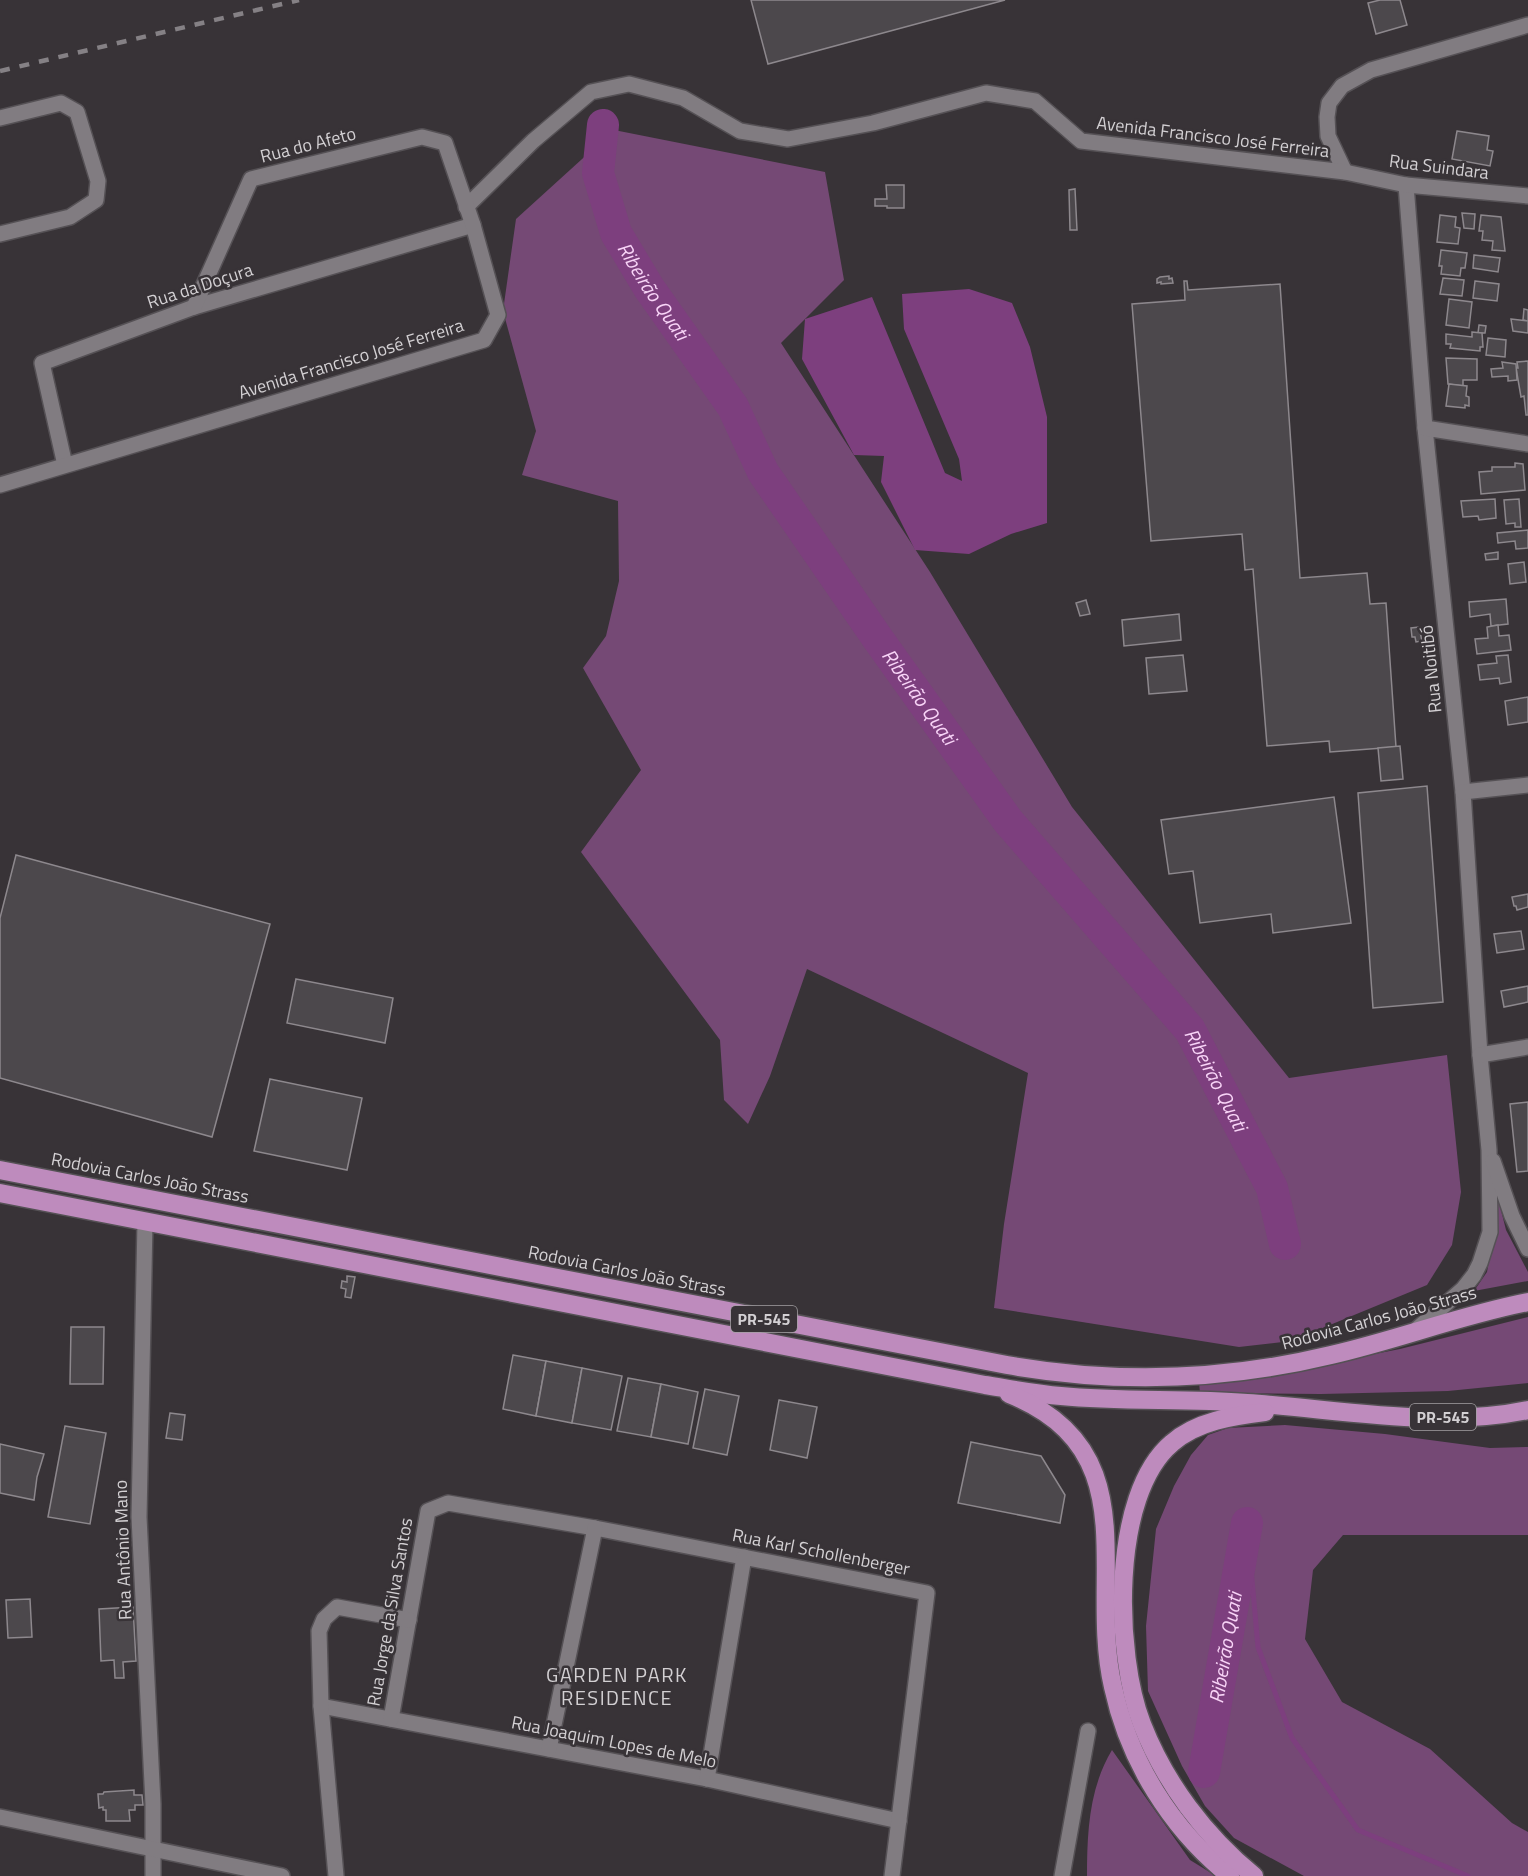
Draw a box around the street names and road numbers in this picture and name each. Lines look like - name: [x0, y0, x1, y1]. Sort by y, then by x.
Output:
- street label: Avenida Francisco José Ferreira: [1095, 109, 1331, 164]
- street label: Rua do Afeto: [257, 120, 359, 169]
- street label: Rua Suindara: [1388, 147, 1490, 186]
- street label: Rua da Doçura: [143, 256, 256, 315]
- street label: Avenida Francisco José Ferreira: [235, 311, 467, 406]
- street label: Rua Noitibó: [1412, 624, 1449, 714]
- street label: Rodovia Carlos João Strass: [49, 1145, 251, 1210]
- street label: Rodovia Carlos João Strass: [526, 1238, 728, 1303]
- street label: Rodovia Carlos João Strass: [1278, 1278, 1479, 1357]
- road number: PR-545: [731, 1306, 797, 1332]
- road number: PR-545: [1410, 1404, 1476, 1430]
- street label: Rua Antônio Mano: [107, 1480, 138, 1621]
- street label: Rua Jorge da Silva Santos: [360, 1516, 419, 1708]
- street label: Rua Karl Schollenberger: [730, 1521, 912, 1582]
- street label: Rua Joaquim Lopes de Melo: [509, 1708, 719, 1775]

